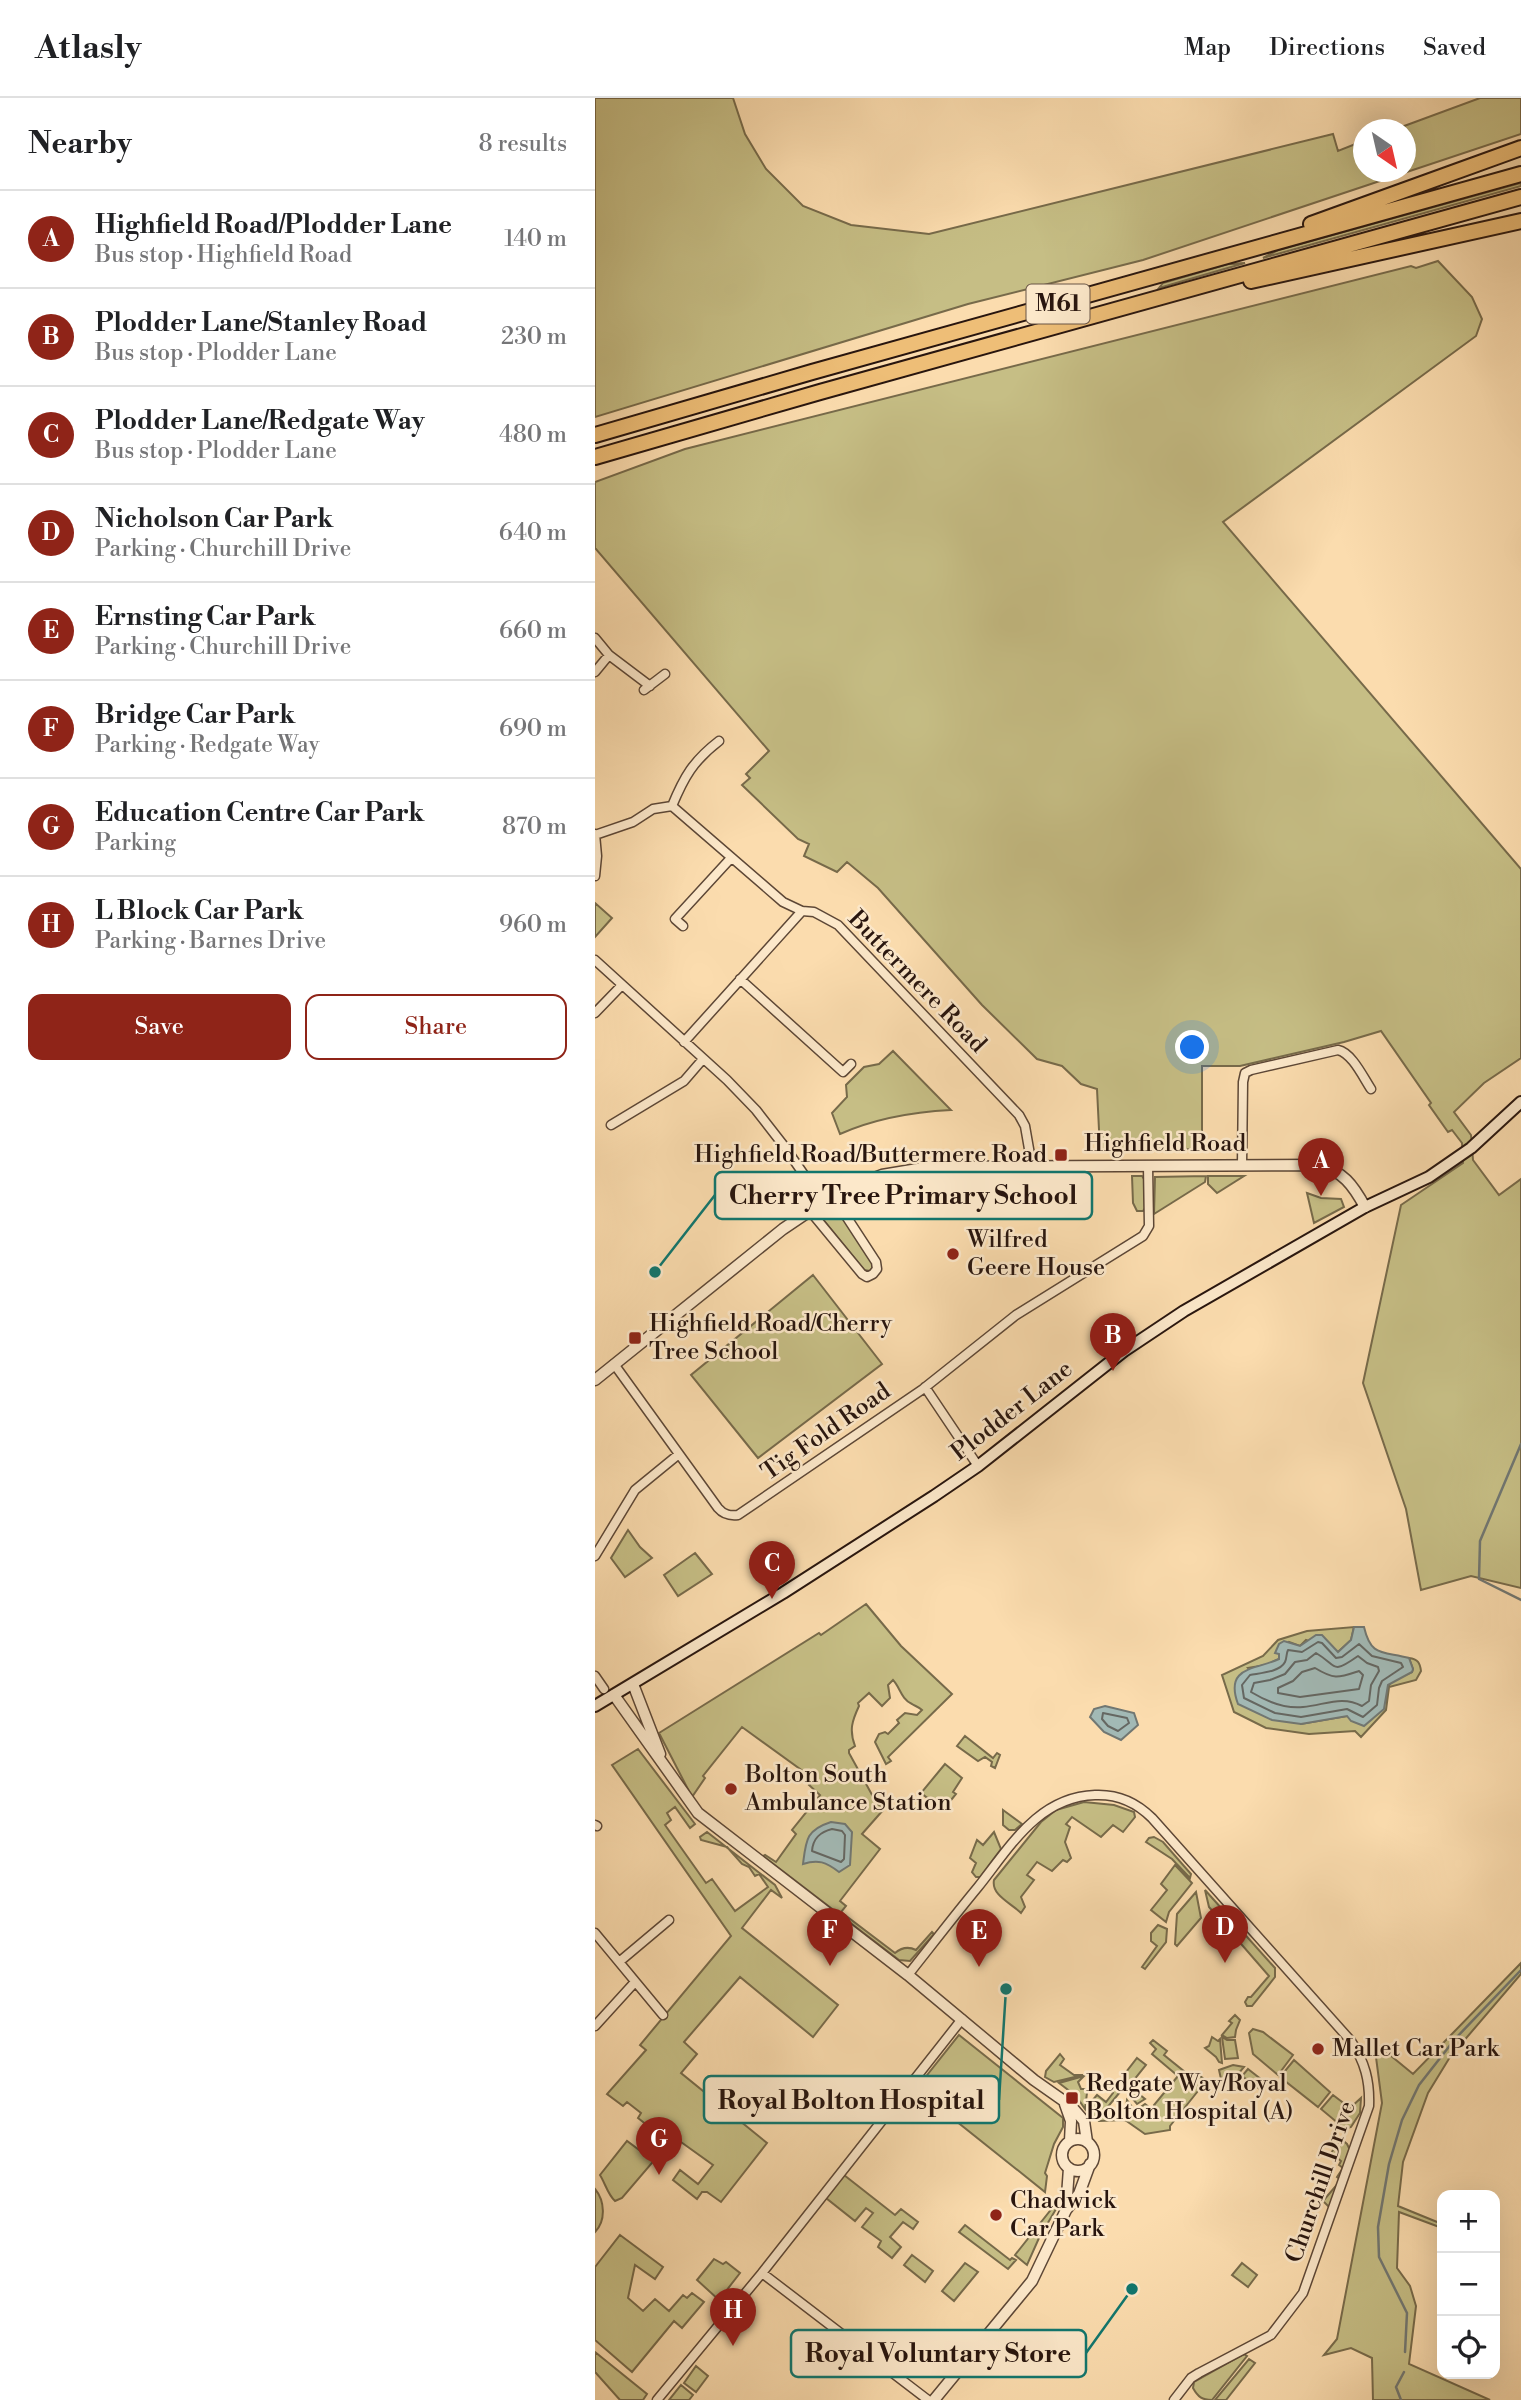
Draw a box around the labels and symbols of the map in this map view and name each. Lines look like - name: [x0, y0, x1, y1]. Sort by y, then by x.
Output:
- north arrow: [1353, 119, 1416, 182]
- road number: M61: [1027, 284, 1089, 324]
- street label: Buttermere Road: [841, 904, 993, 1060]
- your location: [1175, 1030, 1209, 1064]
- street label: Highfield Road: [1084, 1129, 1246, 1159]
- pin: A: [1298, 1138, 1344, 1196]
- place label: Highfield Road/Buttermere Road: [694, 1140, 1047, 1170]
- marker: Highfield Road/Buttermere Road: [1053, 1147, 1069, 1163]
- callout: Cherry Tree Primary School: [715, 1172, 1092, 1219]
- text: Cherry Tree Primary School: [729, 1180, 1078, 1212]
- place label: Wilfred Geere House: [966, 1225, 1105, 1283]
- marker: Wilfred Geere House: [945, 1246, 961, 1262]
- place label: Highfield Road/Cherry Tree School: [649, 1309, 893, 1367]
- pin: B: [1090, 1313, 1136, 1371]
- marker: Highfield Road/Cherry Tree School: [627, 1330, 643, 1346]
- street label: Plodder Lane: [945, 1354, 1079, 1468]
- street label: Tig Fold Road: [756, 1376, 897, 1488]
- pin: C: [749, 1541, 795, 1599]
- place label: Bolton South Ambulance Station: [744, 1760, 952, 1818]
- marker: Bolton South Ambulance Station: [723, 1781, 739, 1797]
- pin: D: [1202, 1905, 1248, 1963]
- pin: F: [807, 1908, 853, 1966]
- pin: E: [956, 1909, 1002, 1967]
- place label: Mallet Car Park: [1332, 2034, 1500, 2064]
- marker: Mallet Car Park: [1310, 2041, 1326, 2057]
- place label: Redgate Way/Royal Bolton Hospital (A): [1085, 2069, 1294, 2127]
- callout: Royal Bolton Hospital: [704, 2076, 999, 2123]
- text: Royal Bolton Hospital: [718, 2085, 985, 2117]
- marker: Redgate Way/Royal Bolton Hospital (A): [1064, 2090, 1080, 2106]
- street label: Churchill Drive: [1279, 2097, 1363, 2267]
- pin: G: [636, 2117, 682, 2175]
- place label: Chadwick Car Park: [1010, 2186, 1117, 2244]
- marker: Chadwick Car Park: [988, 2207, 1004, 2223]
- pin: H: [710, 2288, 756, 2346]
- callout: Royal Voluntary Store: [791, 2330, 1086, 2377]
- text: Royal Voluntary Store: [805, 2338, 1071, 2370]

